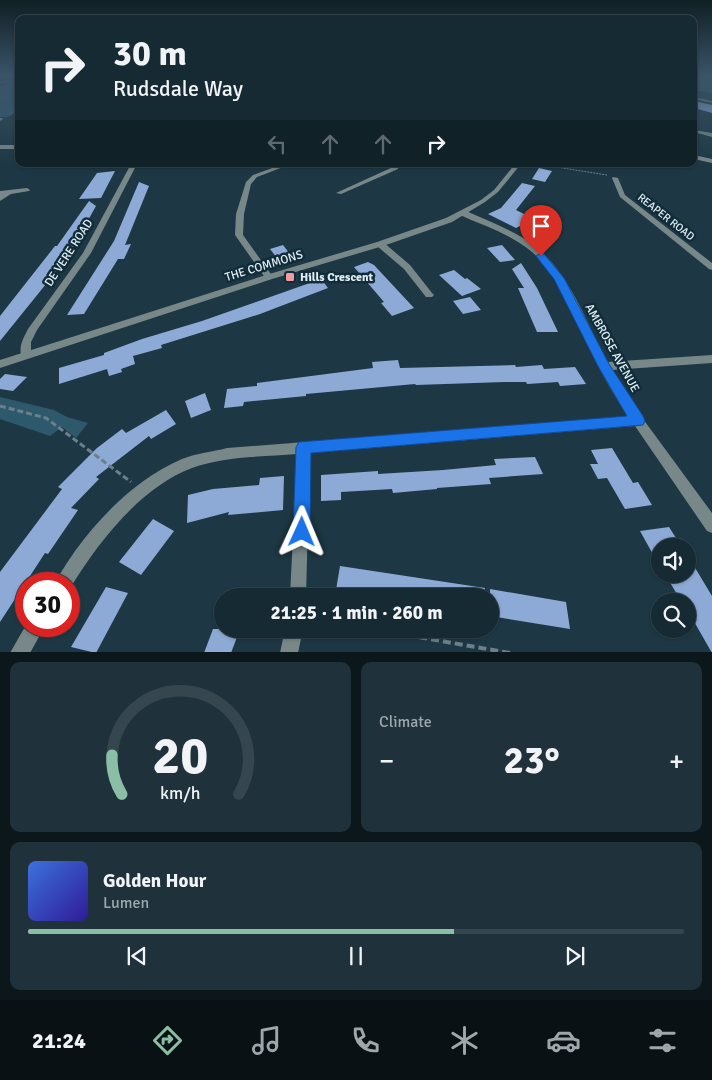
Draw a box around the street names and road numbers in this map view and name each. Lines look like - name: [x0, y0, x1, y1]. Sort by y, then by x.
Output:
- street label: REAPER ROAD: [635, 191, 697, 243]
- street label: DE VERE ROAD: [42, 216, 96, 290]
- street label: THE COMMONS: [223, 247, 305, 285]
- street label: AMBROSE AVENUE: [582, 301, 643, 395]

